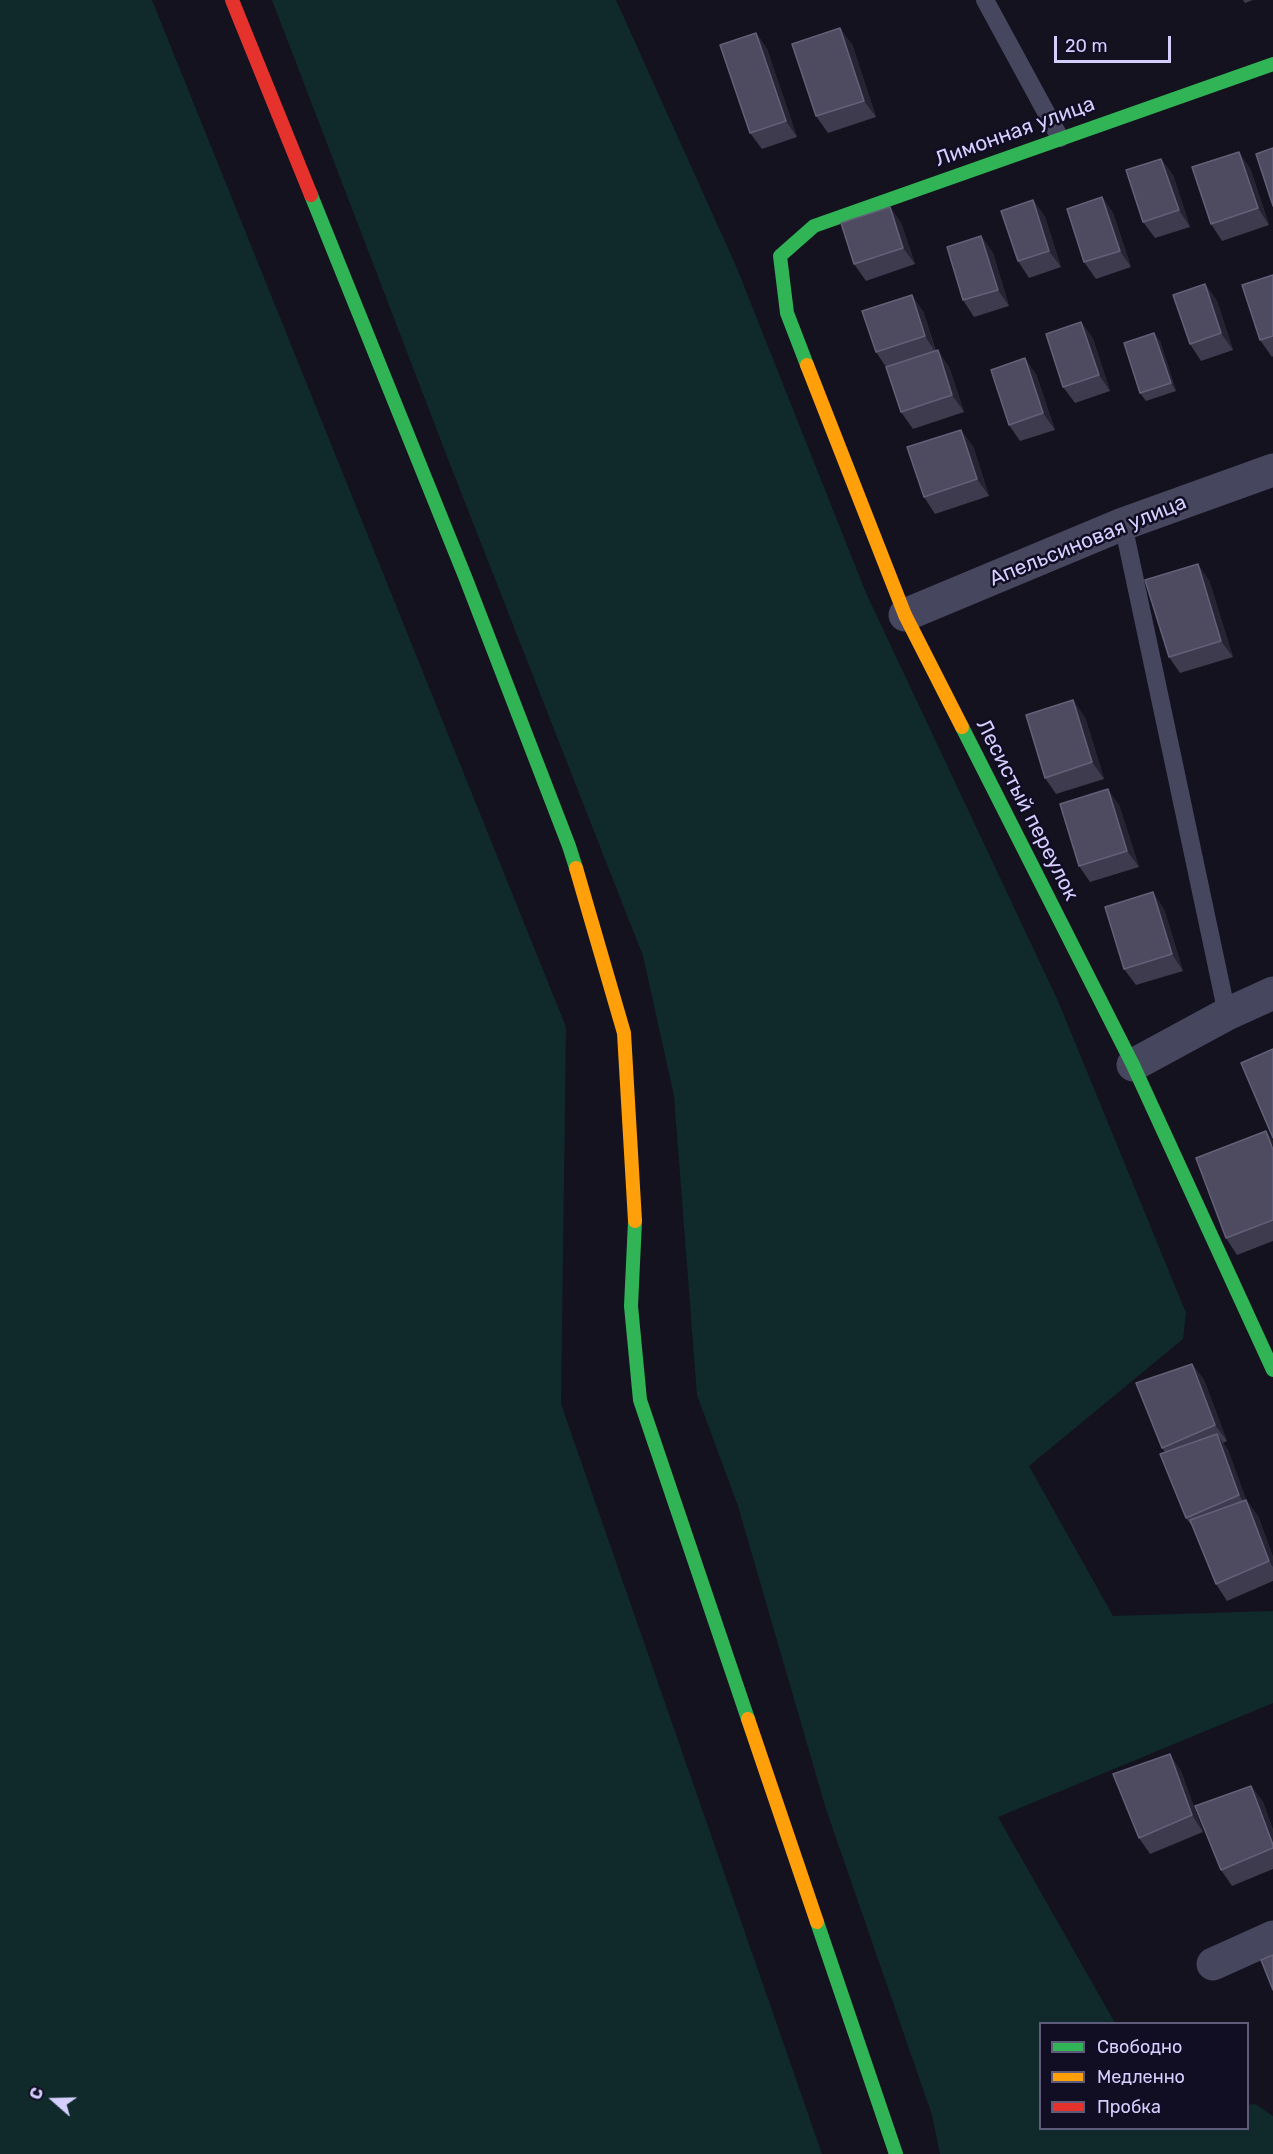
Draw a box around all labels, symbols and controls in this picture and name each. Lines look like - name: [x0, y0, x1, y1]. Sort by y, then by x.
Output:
- scale bar: [1057, 24, 1174, 62]
- text: 20 m: [1065, 35, 1107, 57]
- street label: Лимонная улица: [932, 91, 1098, 173]
- street label: Апельсиновая улица: [986, 490, 1190, 592]
- street label: Лесистый переулок: [970, 715, 1084, 905]
- legend: [1039, 2022, 1249, 2130]
- text: Свободно: [1097, 2036, 1182, 2058]
- text: Медленно: [1097, 2066, 1185, 2088]
- north arrow: [24, 2070, 84, 2130]
- text: С: [26, 2085, 47, 2102]
- text: Пробка: [1097, 2096, 1161, 2118]

